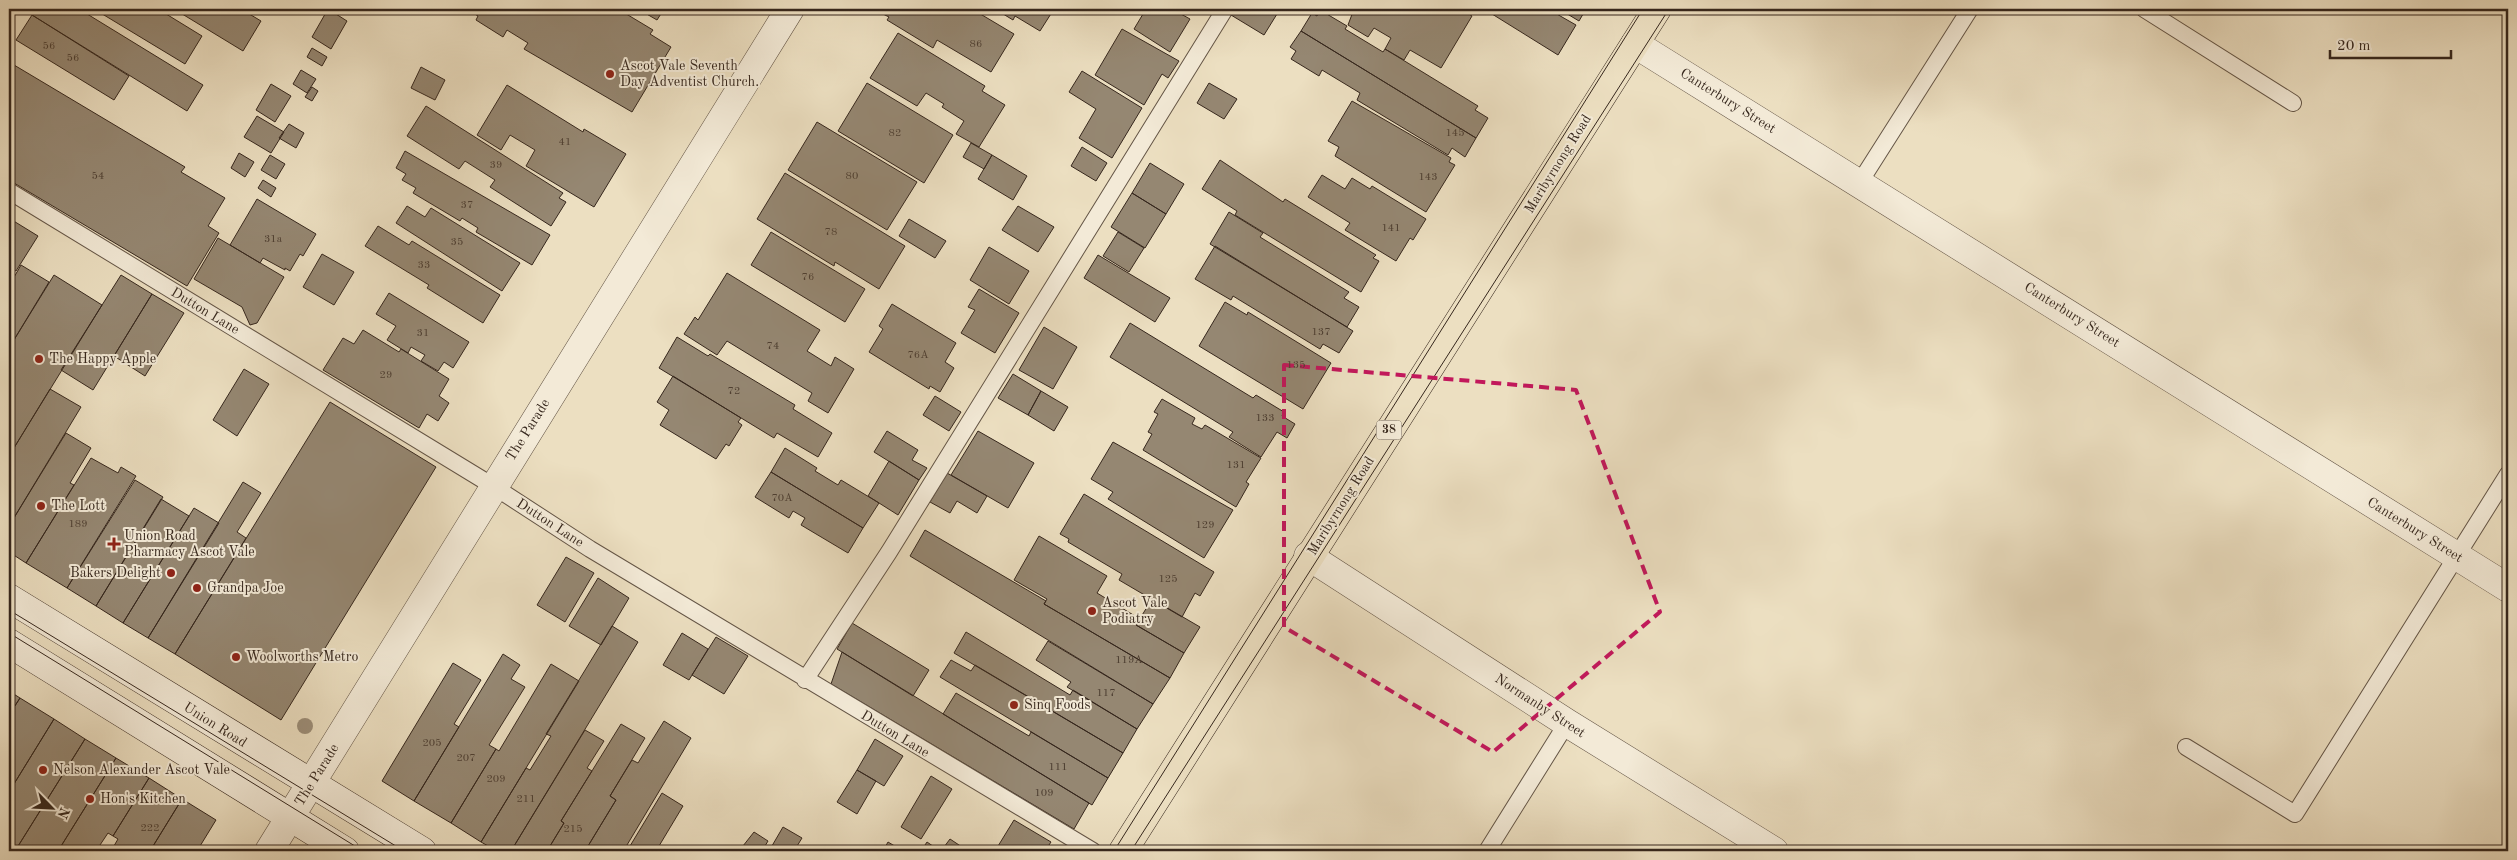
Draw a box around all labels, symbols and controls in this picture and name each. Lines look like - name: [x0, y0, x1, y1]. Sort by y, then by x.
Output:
- scale bar: [2330, 28, 2451, 60]
- house number: 86: [970, 39, 982, 50]
- text: 20 m: [2337, 39, 2371, 54]
- house number: 56: [43, 41, 55, 52]
- house number: 56: [67, 53, 79, 64]
- place label: Ascot Vale Seventh Day Adventist Church.: [620, 59, 759, 89]
- street label: Canterbury Street: [1678, 66, 1778, 136]
- marker: Ascot Vale Seventh Day Adventist Church.: [604, 68, 616, 80]
- street label: Maribyrnong Road: [1522, 112, 1594, 216]
- house number: 82: [889, 128, 901, 139]
- house number: 145: [1445, 128, 1465, 139]
- house number: 41: [559, 137, 571, 148]
- house number: 39: [490, 160, 502, 171]
- house number: 54: [92, 171, 104, 182]
- house number: 80: [846, 171, 858, 182]
- house number: 143: [1418, 172, 1438, 183]
- house number: 37: [461, 200, 473, 211]
- house number: 141: [1381, 223, 1401, 234]
- house number: 78: [825, 227, 837, 238]
- house number: 31a: [264, 234, 283, 245]
- house number: 35: [451, 237, 463, 248]
- house number: 33: [418, 260, 430, 271]
- house number: 76: [802, 272, 814, 283]
- street label: Canterbury Street: [2022, 280, 2122, 350]
- street label: Dutton Lane: [168, 285, 242, 337]
- house number: 137: [1311, 327, 1331, 338]
- house number: 31: [417, 328, 429, 339]
- house number: 74: [767, 341, 779, 352]
- house number: 76A: [907, 350, 929, 361]
- place label: The Happy Apple: [49, 352, 156, 366]
- marker: The Happy Apple: [33, 353, 45, 365]
- house number: 135: [1286, 360, 1306, 371]
- house number: 29: [380, 370, 392, 381]
- house number: 72: [728, 386, 740, 397]
- street label: The Parade: [503, 397, 553, 463]
- house number: 133: [1255, 413, 1275, 424]
- road number: 38: [1376, 420, 1402, 440]
- street label: Maribyrnong Road: [1305, 454, 1377, 558]
- house number: 131: [1226, 460, 1246, 471]
- house number: 70A: [771, 493, 793, 504]
- street label: Canterbury Street: [2365, 495, 2465, 565]
- street label: Dutton Lane: [514, 496, 586, 550]
- place label: The Lott: [51, 499, 105, 513]
- marker: The Lott: [35, 500, 47, 512]
- house number: 189: [68, 519, 88, 530]
- house number: 129: [1195, 520, 1215, 531]
- place label: Union Road Pharmacy Ascot Vale: [124, 529, 255, 559]
- marker: Union Road Pharmacy Ascot Vale: [108, 538, 120, 550]
- place label: Bakers Delight: [70, 566, 161, 580]
- marker: Bakers Delight: [165, 567, 177, 579]
- house number: 125: [1158, 574, 1178, 585]
- place label: Grandpa Joe: [207, 581, 284, 595]
- marker: Grandpa Joe: [191, 582, 203, 594]
- place label: Ascot Vale Podiatry: [1102, 596, 1167, 626]
- marker: Ascot Vale Podiatry: [1086, 605, 1098, 617]
- place label: Woolworths Metro: [246, 650, 358, 664]
- marker: Woolworths Metro: [230, 651, 242, 663]
- house number: 119A: [1115, 655, 1143, 666]
- street label: Normanby Street: [1492, 672, 1588, 740]
- house number: 117: [1096, 688, 1116, 699]
- place label: Sinq Foods: [1024, 698, 1091, 712]
- marker: Sinq Foods: [1008, 699, 1020, 711]
- street label: Union Road: [181, 700, 249, 750]
- street label: Dutton Lane: [858, 708, 932, 760]
- house number: 205: [422, 738, 442, 749]
- street label: The Parade: [292, 742, 342, 808]
- house number: 207: [456, 753, 476, 764]
- house number: 111: [1048, 762, 1068, 773]
- place label: Nelson Alexander Ascot Vale: [53, 763, 230, 777]
- marker: Nelson Alexander Ascot Vale: [37, 764, 49, 776]
- house number: 209: [486, 774, 506, 785]
- north arrow: [28, 782, 78, 832]
- house number: 109: [1034, 788, 1054, 799]
- place label: Hon's Kitchen: [100, 792, 186, 806]
- marker: Hon's Kitchen: [84, 793, 96, 805]
- house number: 211: [516, 794, 536, 805]
- text: N: [54, 805, 72, 821]
- house number: 222: [140, 823, 160, 834]
- house number: 215: [563, 824, 583, 835]

